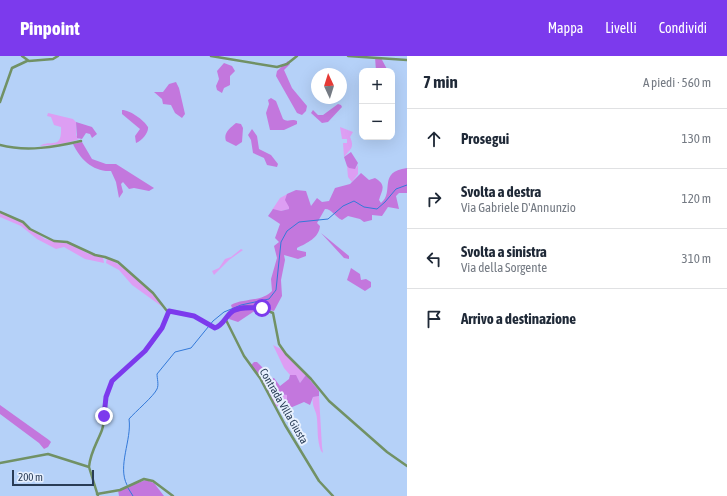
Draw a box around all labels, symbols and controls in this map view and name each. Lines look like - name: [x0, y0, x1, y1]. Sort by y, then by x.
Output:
- text: Pinpoint: [20, 17, 80, 39]
- text: Mappa: [548, 20, 583, 36]
- text: Livelli: [605, 20, 637, 36]
- text: Condividi: [659, 20, 707, 36]
- north arrow: [311, 68, 347, 104]
- map controls: [359, 68, 395, 140]
- button: +: [359, 68, 395, 104]
- text: 7 min: [423, 72, 458, 92]
- text: A piedi · 560 m: [643, 75, 711, 90]
- button: −: [359, 104, 395, 140]
- icon: ahead: [423, 128, 445, 150]
- text: Prosegui: [461, 130, 509, 147]
- text: 130 m: [682, 131, 711, 146]
- text: Svolta a destra: [461, 183, 541, 200]
- icon: right: [423, 188, 445, 210]
- text: 120 m: [682, 191, 711, 206]
- text: Via Gabriele D'Annunzio: [461, 200, 576, 215]
- text: Svolta a sinistra: [461, 243, 547, 260]
- icon: left: [423, 248, 445, 270]
- text: 310 m: [682, 251, 711, 266]
- text: Via della Sorgente: [461, 260, 547, 275]
- route start: [253, 299, 271, 317]
- icon: arrive: [423, 308, 445, 330]
- text: Arrivo a destinazione: [461, 310, 576, 327]
- street label: Contrada Villa Giusta: [258, 366, 310, 446]
- route end: [95, 407, 113, 425]
- scale bar: [12, 468, 94, 487]
- text: 200 m: [18, 471, 43, 483]

